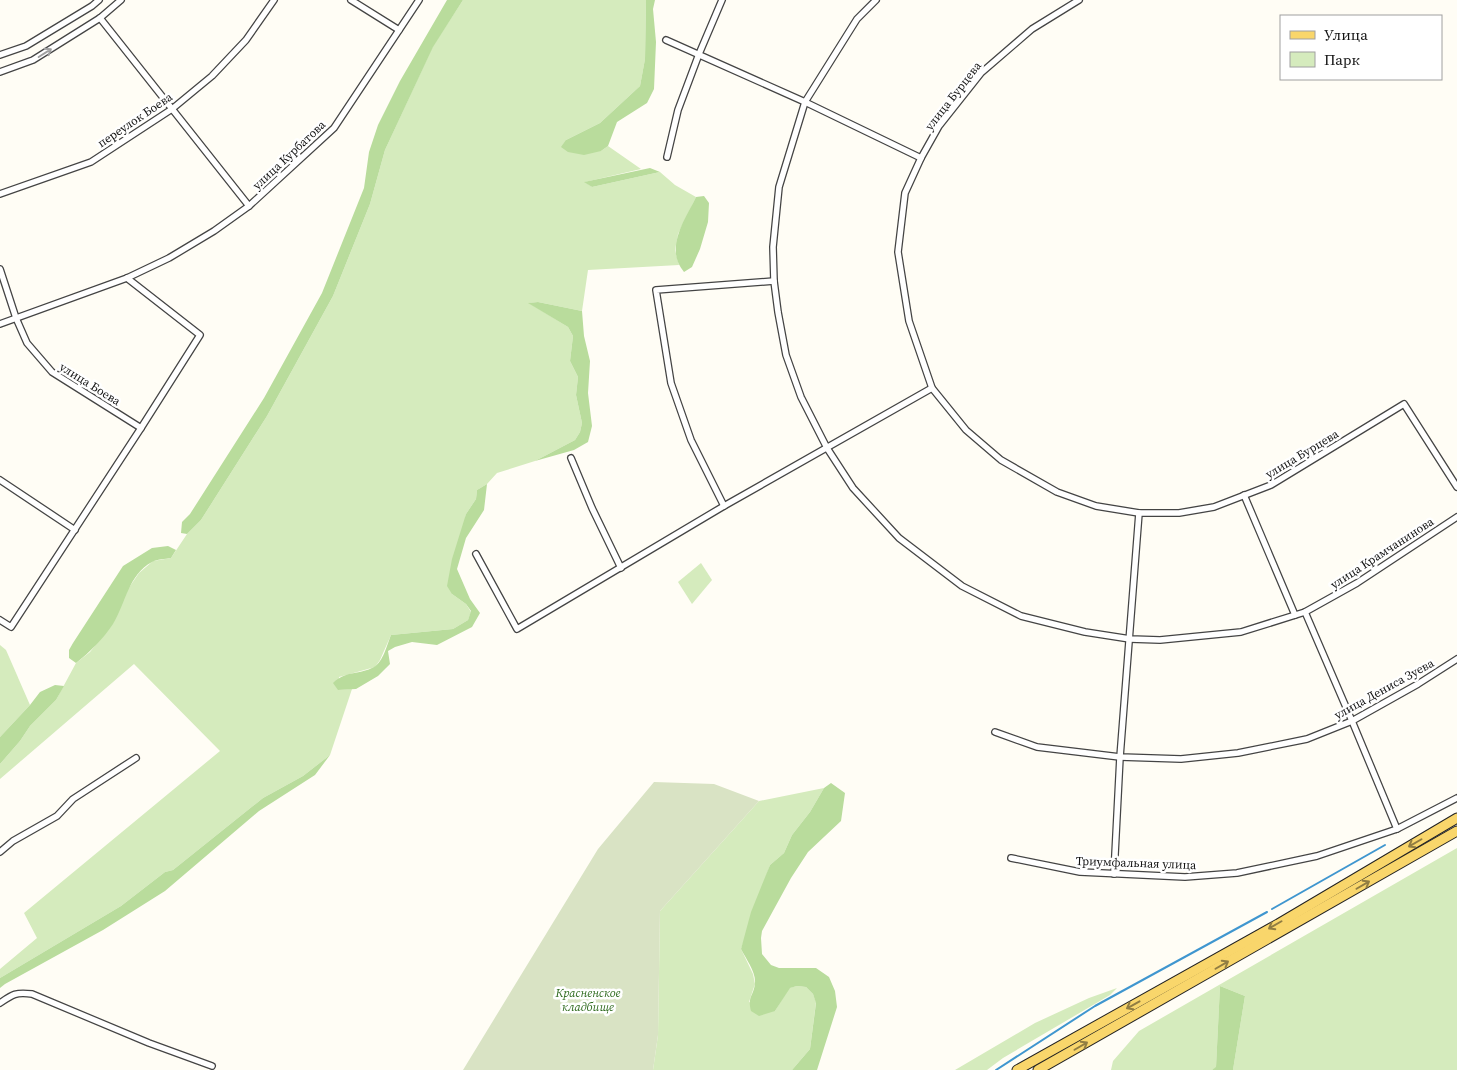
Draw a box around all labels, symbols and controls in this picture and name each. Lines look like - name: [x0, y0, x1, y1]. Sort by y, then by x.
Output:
- legend: [1280, 15, 1442, 80]
- text: Улица: [1324, 24, 1368, 45]
- one-way arrow: [37, 48, 51, 58]
- text: Парк: [1324, 49, 1360, 70]
- street label: улица Бурцева: [921, 58, 985, 134]
- street label: переулок Боева: [94, 88, 176, 151]
- street label: улица Курбатова: [249, 116, 330, 193]
- street label: улица Боева: [56, 359, 124, 410]
- street label: улица Бурцева: [1262, 425, 1342, 482]
- street label: улица Крамчанинова: [1327, 513, 1438, 592]
- street label: улица Дениса Зуева: [1331, 655, 1437, 723]
- one-way arrow: [1408, 838, 1423, 848]
- street label: Триумфальная улица: [1076, 853, 1197, 873]
- one-way arrow: [1355, 879, 1369, 889]
- one-way arrow: [1267, 920, 1282, 930]
- one-way arrow: [1214, 960, 1228, 970]
- park label: Красненское кладбище: [555, 985, 621, 1015]
- one-way arrow: [1126, 1000, 1141, 1010]
- one-way arrow: [1073, 1040, 1087, 1050]

